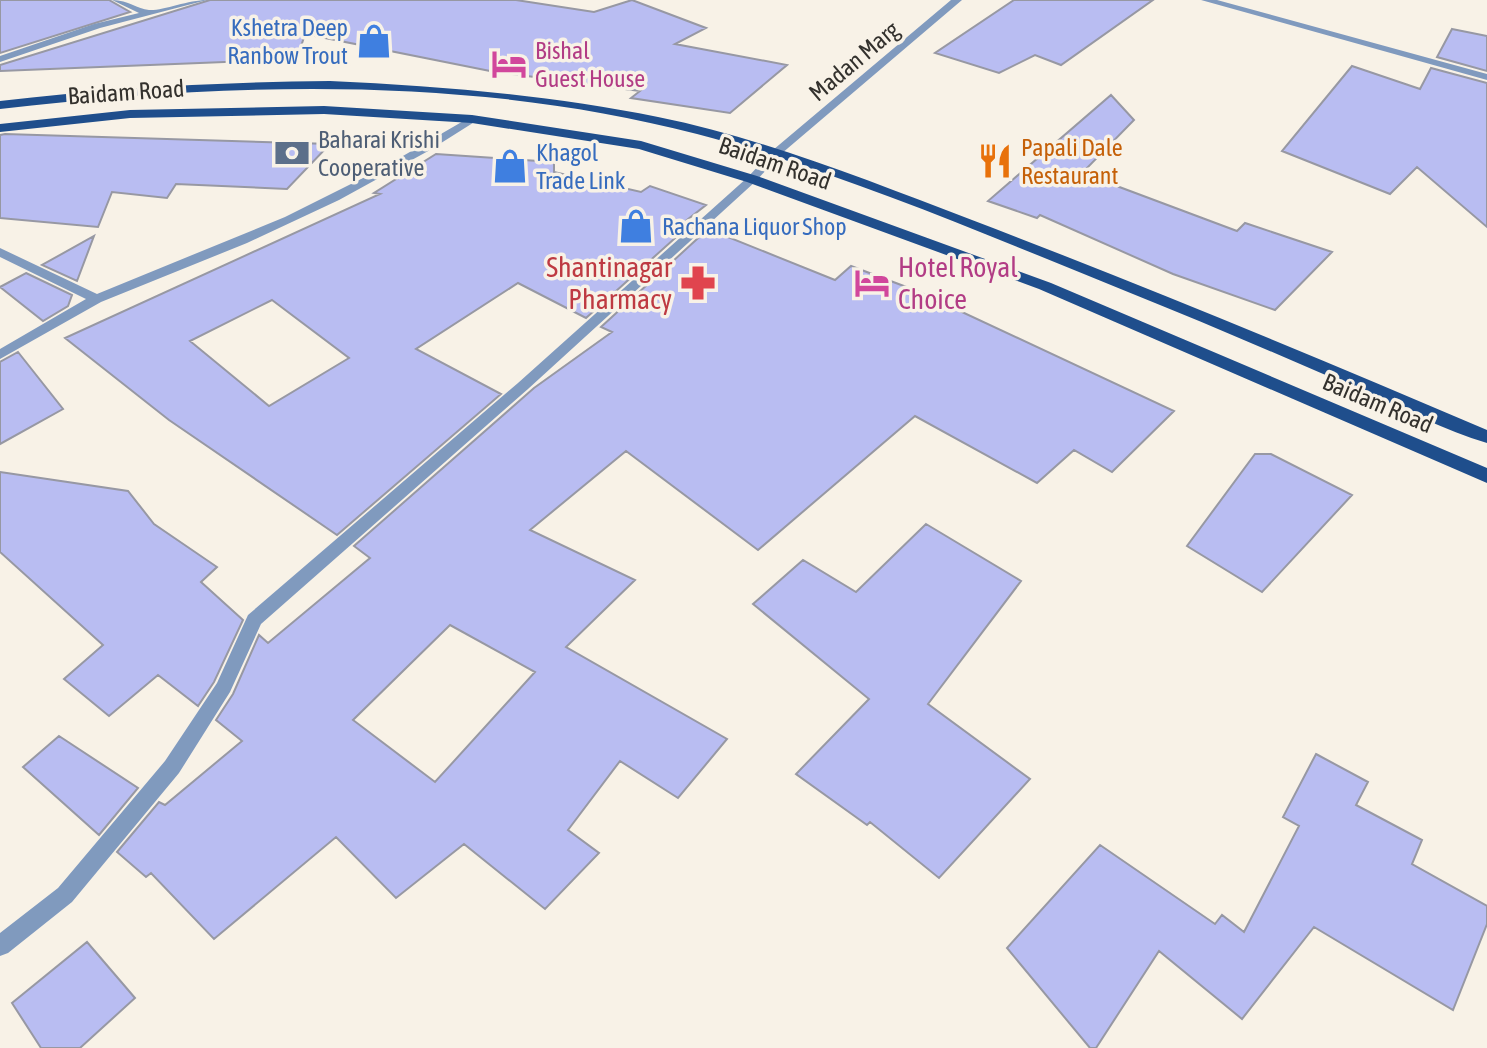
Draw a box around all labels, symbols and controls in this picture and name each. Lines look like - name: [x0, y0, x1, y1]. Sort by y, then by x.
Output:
- place label: Kshetra Deep Ranbow Trout: [227, 14, 348, 69]
- street label: Madan Marg: [804, 15, 905, 106]
- shop icon: Kshetra Deep Ranbow Trout: [355, 22, 393, 60]
- place label: Bishal Guest House: [535, 37, 645, 92]
- hotel icon: Bishal Guest House: [490, 45, 528, 83]
- street label: Baidam Road: [67, 74, 185, 110]
- place label: Baharai Krishi Cooperative: [318, 126, 440, 181]
- street label: Baidam Road: [715, 131, 835, 195]
- bank icon: Baharai Krishi Cooperative: [273, 134, 311, 172]
- place label: Papali Dale Restaurant: [1021, 134, 1123, 189]
- place label: Khagol Trade Link: [536, 139, 626, 194]
- restaurant icon: Papali Dale Restaurant: [976, 142, 1014, 180]
- shop icon: Khagol Trade Link: [491, 147, 529, 185]
- shop icon: Rachana Liquor Shop: [617, 207, 655, 245]
- place label: Rachana Liquor Shop: [662, 213, 847, 240]
- place label: Shantinagar Pharmacy: [546, 251, 673, 315]
- place label: Hotel Royal Choice: [898, 251, 1018, 315]
- pharmacy icon: Shantinagar Pharmacy: [679, 264, 717, 302]
- hotel icon: Hotel Royal Choice: [853, 264, 891, 302]
- street label: Baidam Road: [1319, 368, 1437, 438]

